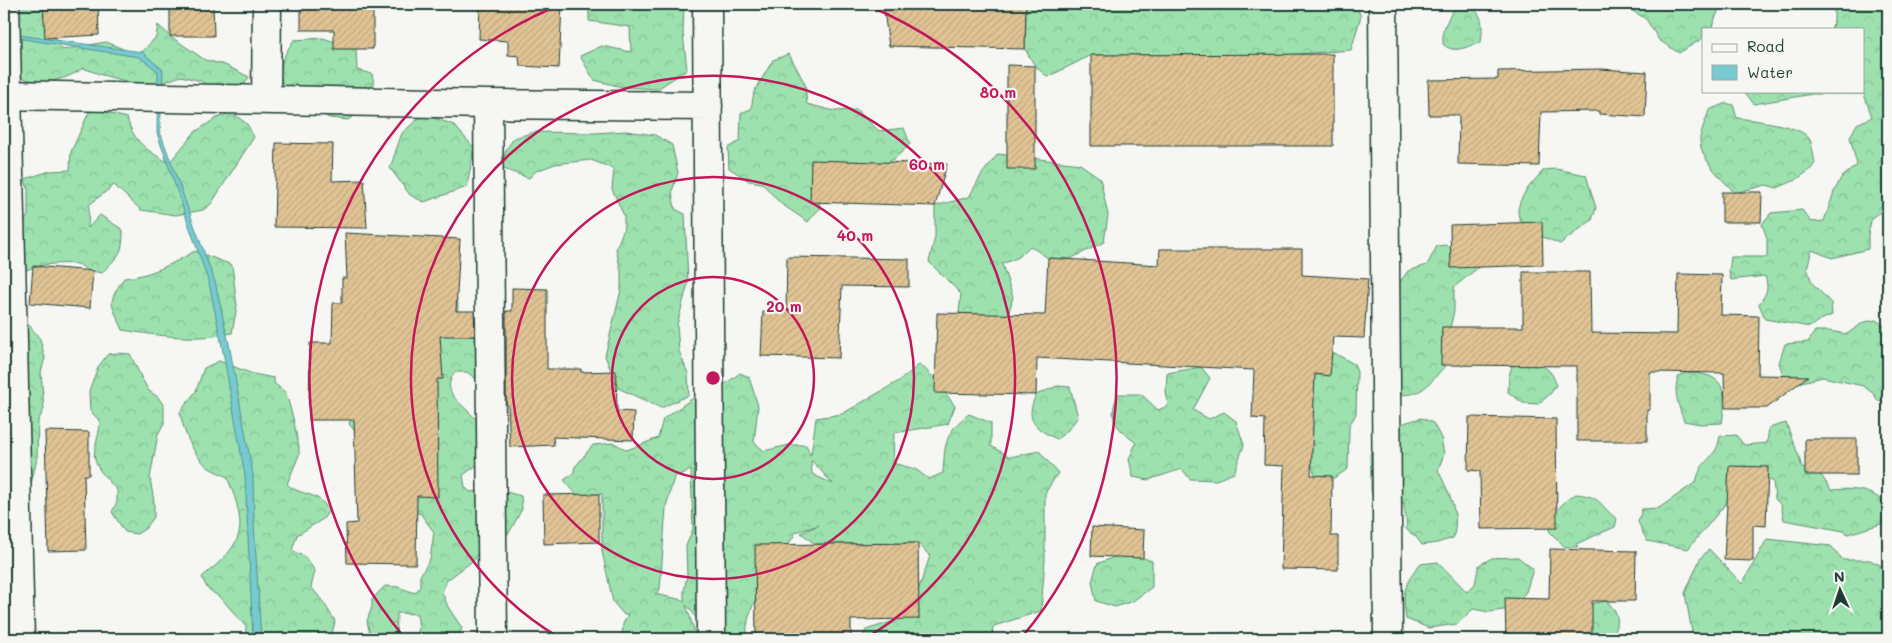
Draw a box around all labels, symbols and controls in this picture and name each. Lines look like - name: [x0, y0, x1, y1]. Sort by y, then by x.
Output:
- legend: [1702, 28, 1864, 92]
- text: Road: [1747, 36, 1784, 56]
- text: Water: [1747, 62, 1793, 82]
- text: 80 m: [980, 82, 1016, 102]
- text: 60 m: [909, 154, 945, 174]
- text: 40 m: [837, 225, 873, 245]
- text: 20 m: [766, 296, 802, 316]
- centre of rings: [704, 369, 722, 387]
- north arrow: [1814, 566, 1864, 616]
- text: N: [1833, 567, 1845, 586]

